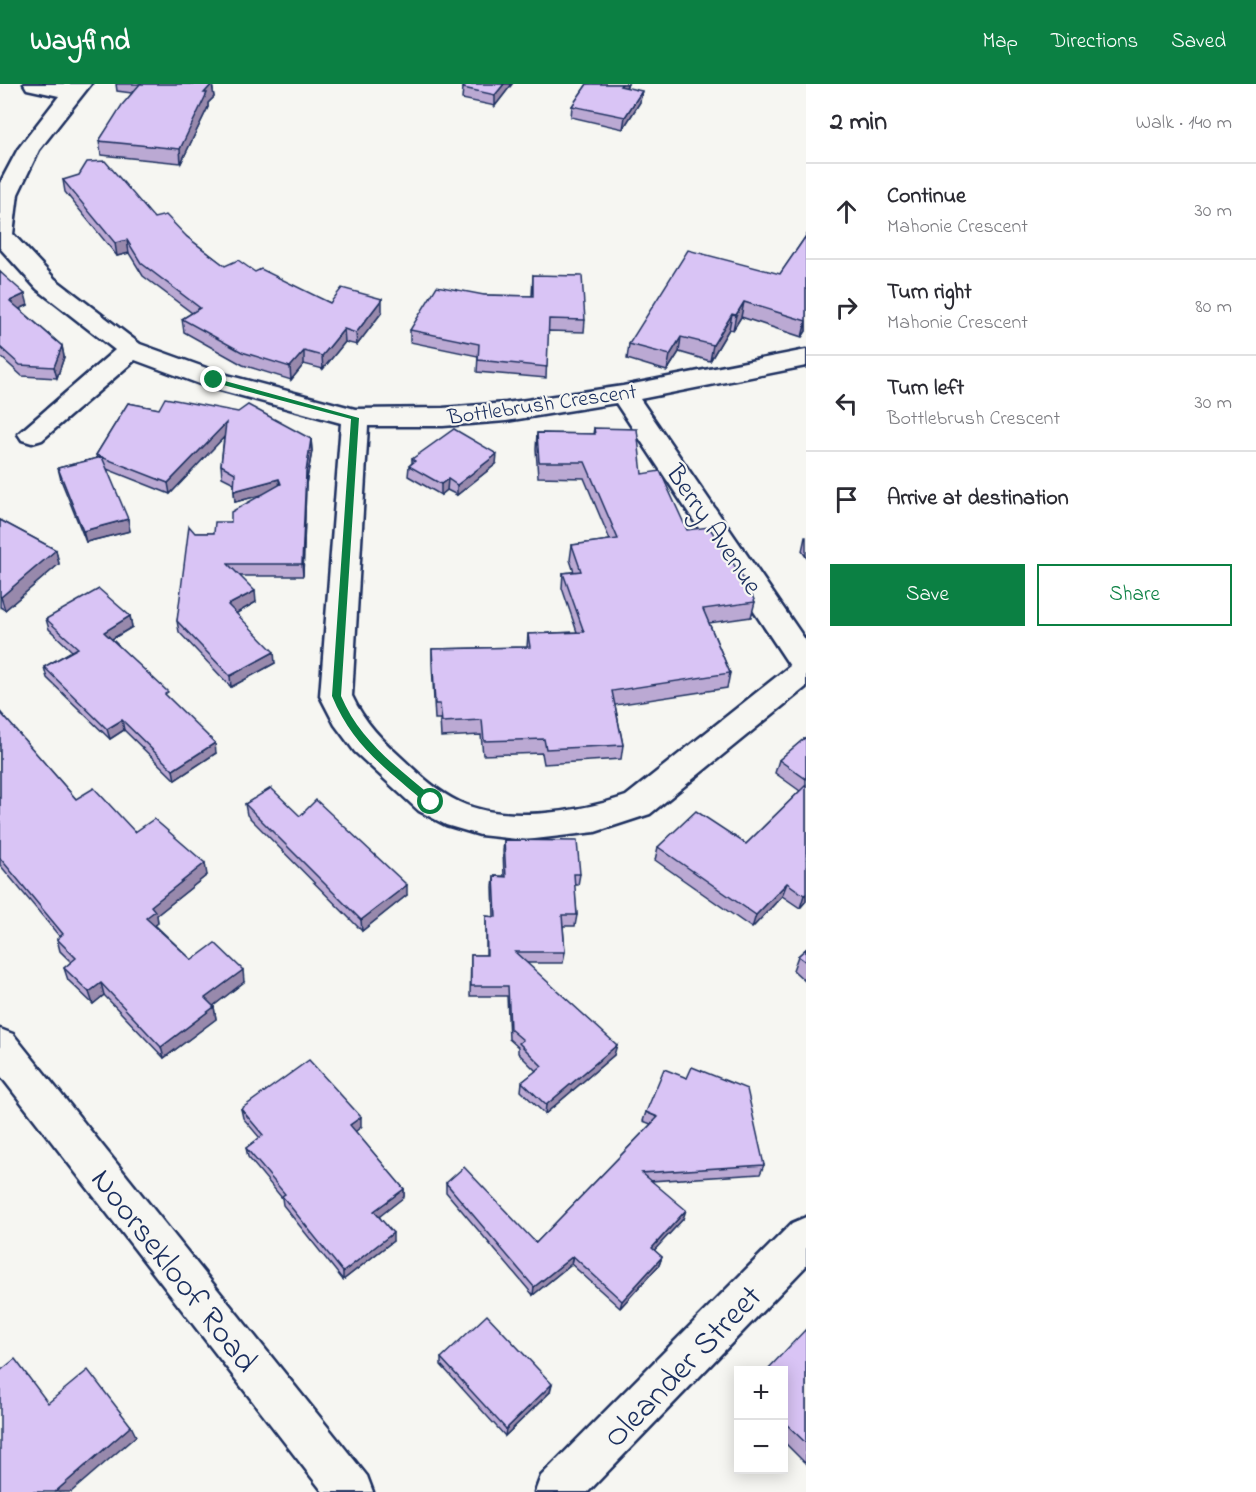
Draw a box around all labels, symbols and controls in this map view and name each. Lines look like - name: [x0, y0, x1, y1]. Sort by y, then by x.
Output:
- text: Wayfind: [30, 22, 130, 63]
- text: Map: [982, 27, 1018, 57]
- text: Directions: [1051, 27, 1138, 57]
- text: Saved: [1171, 27, 1226, 57]
- text: 2 min: [830, 104, 887, 142]
- text: Walk · 140 m: [1136, 109, 1232, 138]
- text: Continue: [887, 181, 966, 213]
- icon: ahead: [830, 195, 863, 228]
- text: 30 m: [1195, 197, 1232, 226]
- text: Mahonie Crescent: [887, 213, 1028, 242]
- text: Turn right: [887, 277, 972, 309]
- icon: right: [830, 291, 863, 324]
- text: 80 m: [1195, 293, 1232, 322]
- text: Mahonie Crescent: [887, 309, 1028, 338]
- route end: [200, 366, 226, 392]
- text: Turn left: [887, 373, 964, 405]
- street label: Bottlebrush Crescent: [445, 377, 640, 435]
- icon: left: [830, 387, 863, 420]
- text: 30 m: [1195, 389, 1232, 418]
- text: Bottlebrush Crescent: [887, 405, 1060, 434]
- street label: Berry Avenue: [654, 457, 771, 604]
- icon: arrive: [830, 483, 863, 516]
- text: Arrive at destination: [887, 483, 1069, 515]
- button: Save: [830, 564, 1025, 626]
- button: Share: [1037, 564, 1232, 626]
- route start: [417, 788, 443, 814]
- street label: Noorsekloof Road: [78, 1159, 268, 1384]
- street label: Oleander Street: [593, 1275, 774, 1460]
- map controls: [734, 1366, 788, 1474]
- button: +: [734, 1366, 788, 1420]
- button: −: [734, 1420, 788, 1474]

